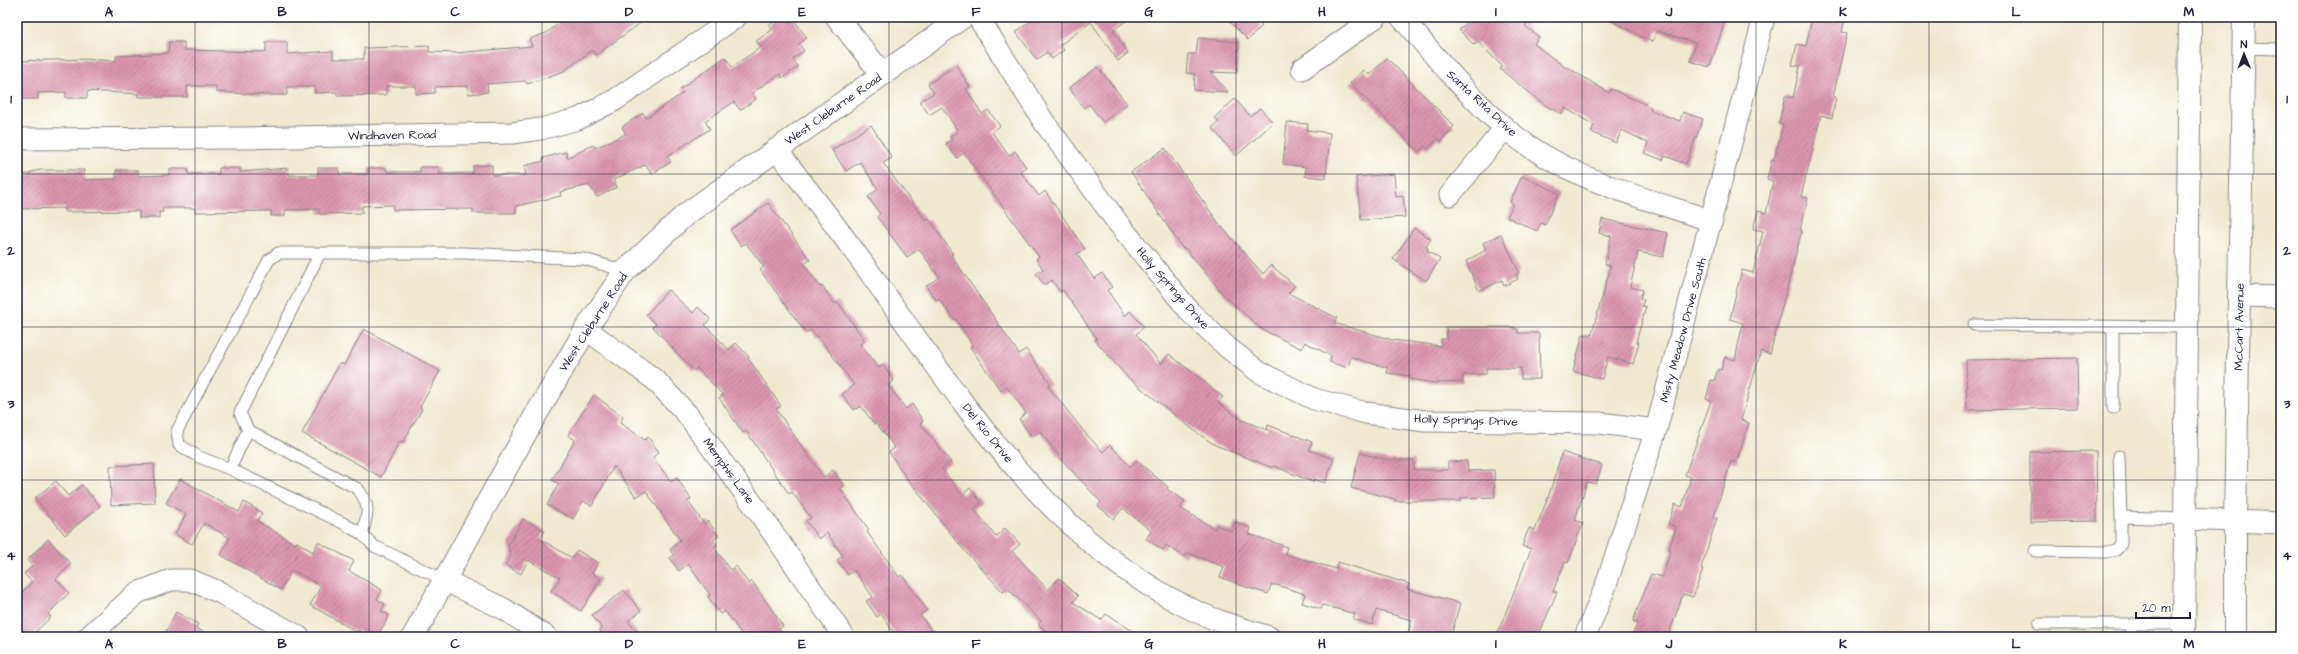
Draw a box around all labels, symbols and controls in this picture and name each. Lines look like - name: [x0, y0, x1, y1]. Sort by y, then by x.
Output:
- text: A: [105, 3, 114, 21]
- text: B: [277, 3, 287, 21]
- text: C: [450, 3, 460, 21]
- text: D: [625, 3, 634, 21]
- text: E: [798, 3, 806, 21]
- text: F: [971, 3, 981, 21]
- text: G: [1144, 3, 1154, 21]
- text: H: [1318, 3, 1326, 21]
- text: I: [1495, 3, 1497, 21]
- text: J: [1665, 3, 1673, 21]
- text: K: [1839, 3, 1847, 21]
- text: L: [2011, 3, 2021, 21]
- text: M: [2184, 3, 2195, 21]
- north arrow: [2224, 34, 2264, 74]
- text: N: [2240, 37, 2248, 52]
- street label: Santa Rita Drive: [1443, 66, 1521, 141]
- street label: West Cleburne Road: [781, 70, 885, 149]
- text: 1: [10, 90, 12, 108]
- text: 1: [2286, 90, 2288, 108]
- street label: Windhaven Road: [348, 126, 436, 145]
- text: 2: [6, 242, 15, 260]
- text: 2: [2282, 242, 2291, 260]
- street label: Holly Springs Drive: [1131, 244, 1213, 334]
- street label: Misty Meadow Drive South: [1656, 256, 1712, 405]
- street label: West Cleburne Road: [555, 270, 632, 375]
- street label: McCart Avenue: [2230, 283, 2249, 371]
- text: 3: [7, 395, 15, 413]
- text: 3: [2283, 395, 2291, 413]
- street label: Del Rio Drive: [958, 400, 1017, 467]
- street label: Holly Springs Drive: [1414, 410, 1519, 432]
- street label: Memphis Lane: [699, 435, 759, 508]
- text: 4: [7, 547, 16, 565]
- text: 4: [2283, 547, 2292, 565]
- scale bar: [2136, 594, 2190, 620]
- text: 20 m: [2142, 600, 2171, 617]
- text: A: [105, 635, 114, 653]
- text: B: [277, 635, 287, 653]
- text: C: [450, 635, 460, 653]
- text: D: [625, 635, 634, 653]
- text: E: [798, 635, 806, 653]
- text: F: [971, 635, 981, 653]
- text: G: [1144, 635, 1154, 653]
- text: H: [1318, 635, 1326, 653]
- text: I: [1495, 635, 1497, 653]
- text: J: [1665, 635, 1673, 653]
- text: K: [1839, 635, 1847, 653]
- text: L: [2011, 635, 2021, 653]
- text: M: [2184, 635, 2195, 653]

